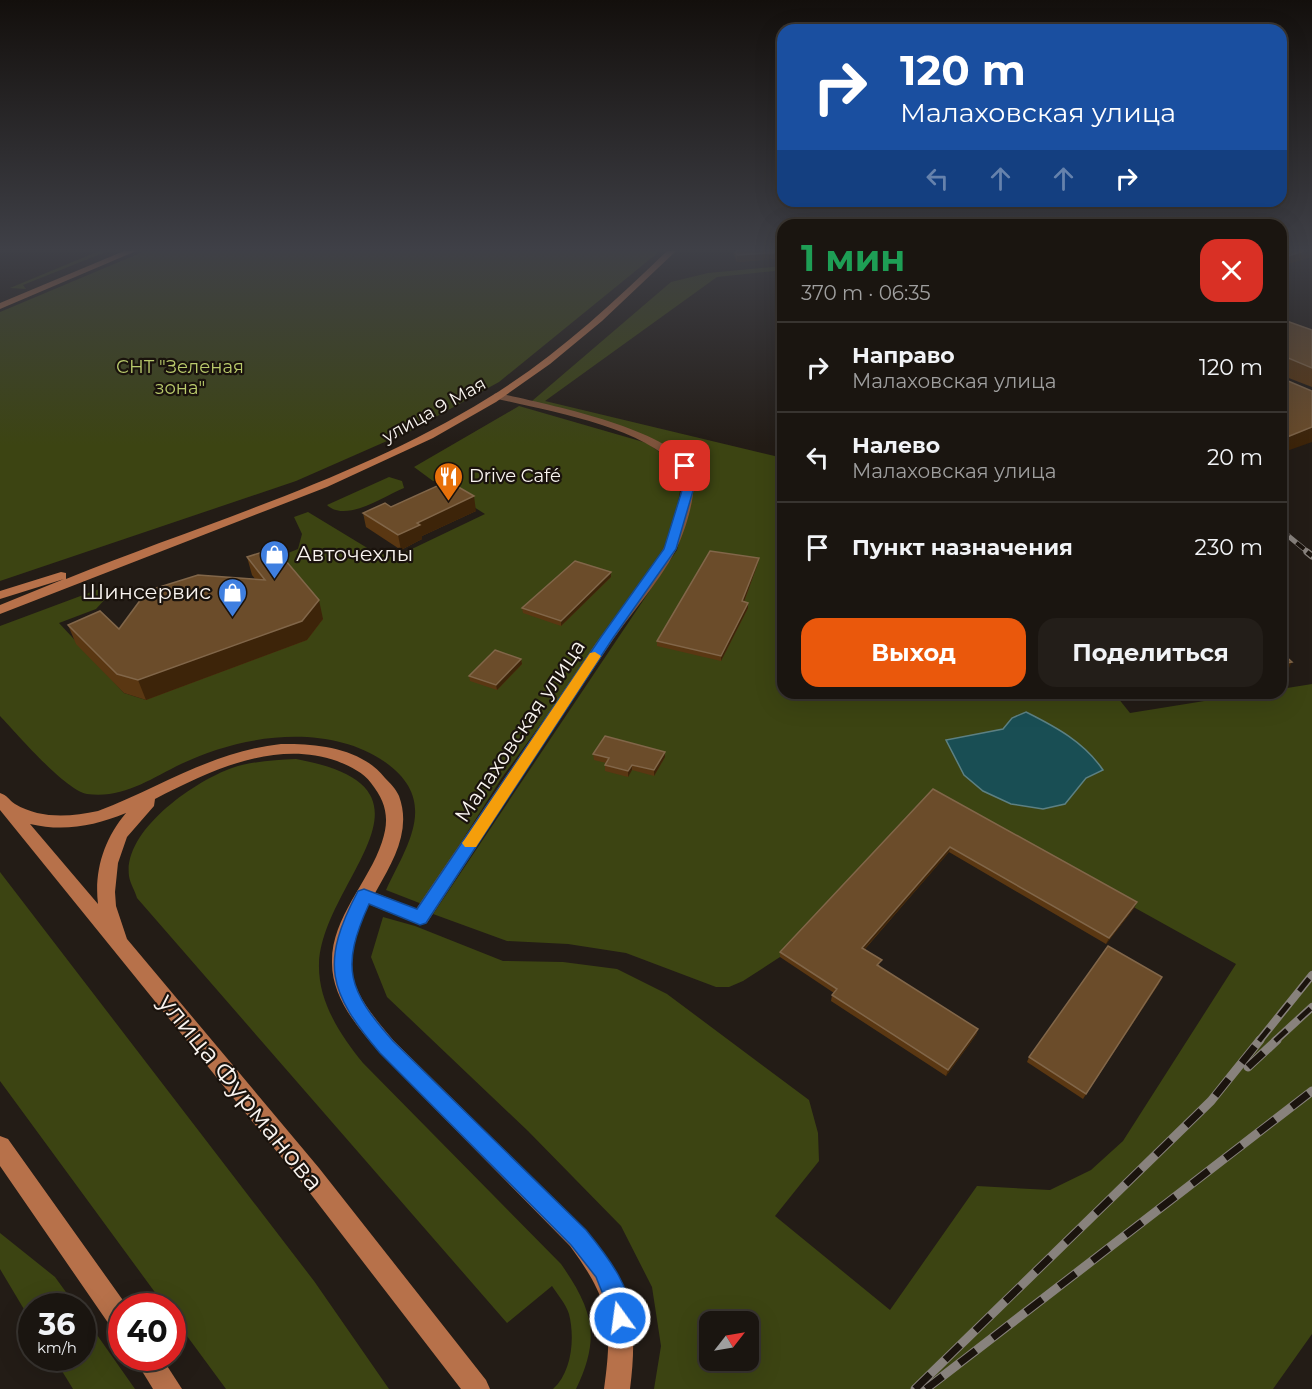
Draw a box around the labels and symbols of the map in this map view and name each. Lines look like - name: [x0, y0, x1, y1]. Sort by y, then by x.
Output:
- park label: СНТ "Зеленая зона": [116, 356, 244, 399]
- street label: улица 9 Мая: [377, 372, 490, 448]
- pin: [659, 440, 710, 491]
- restaurant icon: Drive Café: [432, 460, 464, 502]
- place label: Drive Café: [469, 465, 561, 487]
- shop icon: Авточехлы: [259, 538, 291, 580]
- place label: Авточехлы: [296, 541, 413, 566]
- shop icon: Шинсервис: [216, 576, 248, 618]
- place label: Шинсервис: [81, 579, 211, 604]
- street label: Малаховская улица: [449, 635, 590, 827]
- street label: улица Фурманова: [151, 986, 331, 1197]
- position arrow: [588, 1286, 652, 1350]
- speed limit sign: 40: [108, 1293, 186, 1371]
- north arrow: [699, 1311, 759, 1371]

